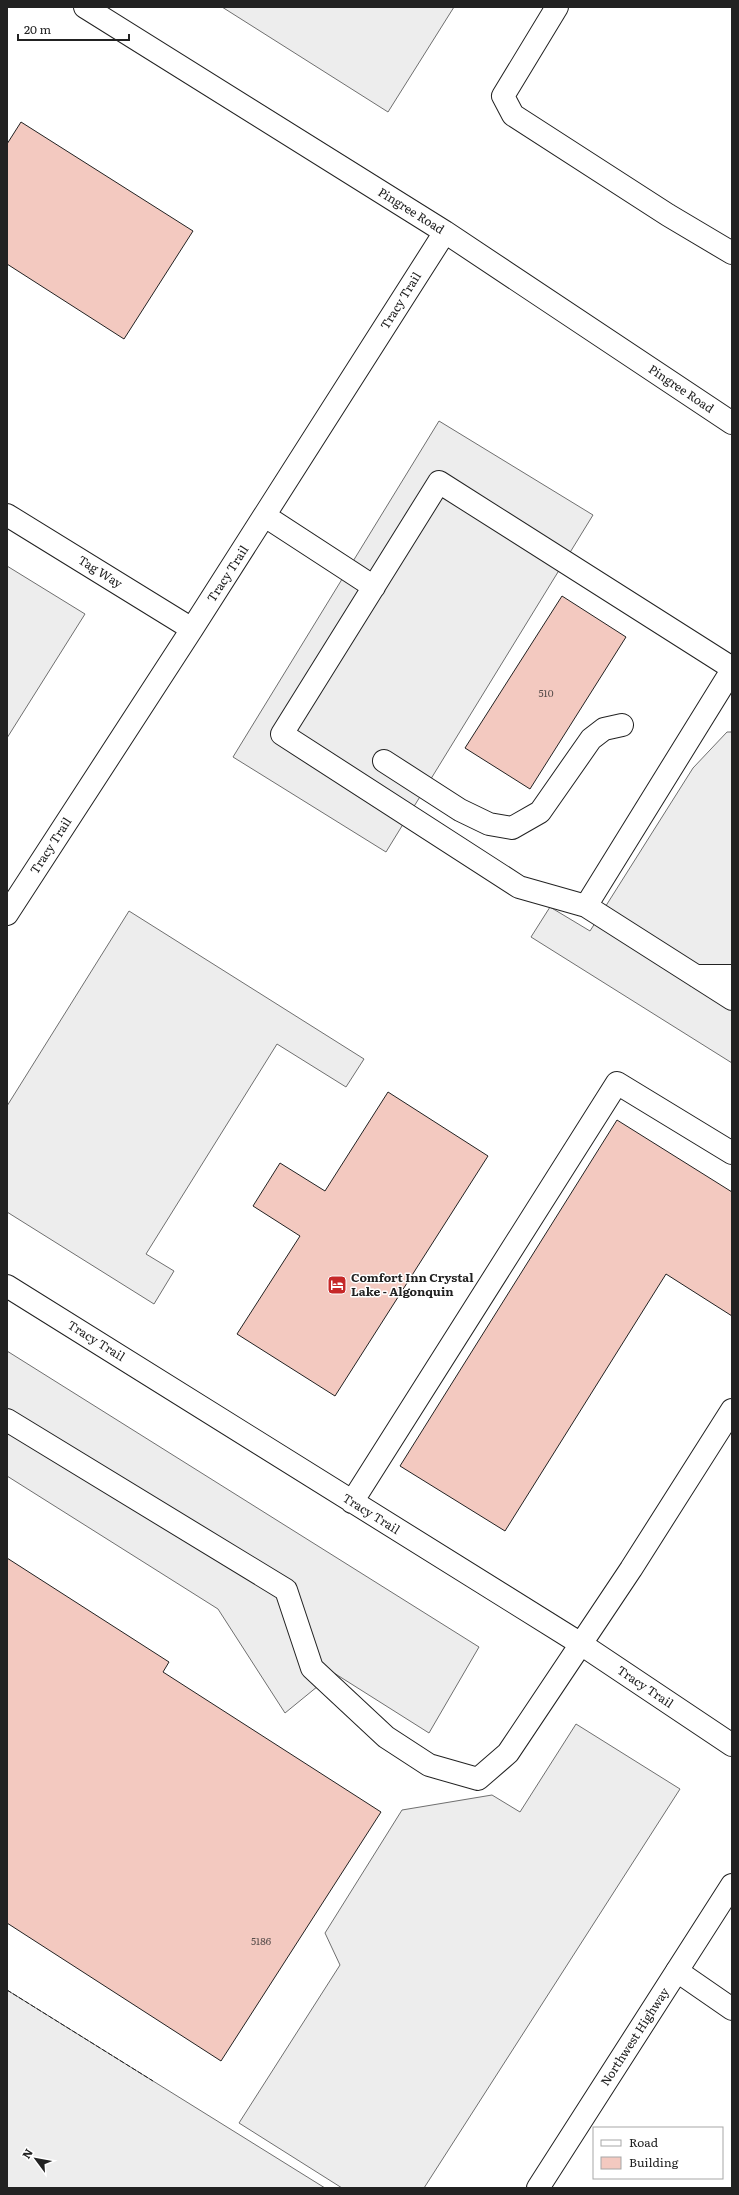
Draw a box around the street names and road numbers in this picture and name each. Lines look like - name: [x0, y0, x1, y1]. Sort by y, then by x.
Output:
- street label: Pingree Road: [375, 183, 449, 238]
- street label: Tracy Trail: [375, 268, 425, 333]
- street label: Pingree Road: [645, 360, 718, 417]
- street label: Tracy Trail: [202, 541, 252, 605]
- street label: Tag Way: [75, 550, 126, 592]
- street label: Tracy Trail: [25, 813, 75, 877]
- street label: Tracy Trail: [64, 1315, 129, 1365]
- street label: Tracy Trail: [339, 1488, 404, 1538]
- street label: Tracy Trail: [614, 1661, 677, 1712]
- street label: Northwest Highway: [596, 1984, 673, 2089]

